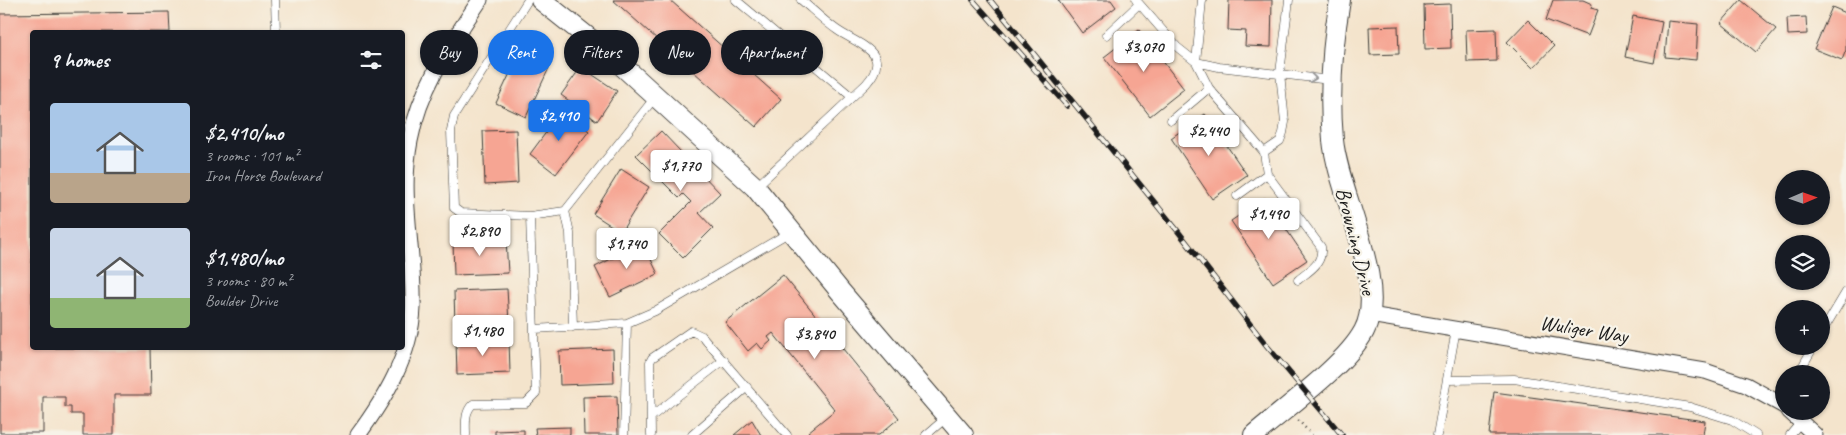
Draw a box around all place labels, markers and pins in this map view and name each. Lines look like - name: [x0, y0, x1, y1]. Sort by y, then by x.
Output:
- pin: $3,070: [1103, 30, 1185, 73]
- pin: $2,410: [518, 100, 600, 142]
- pin: $2,440: [1168, 114, 1250, 157]
- pin: $1,770: [640, 150, 722, 192]
- pin: $1,490: [1228, 198, 1310, 240]
- pin: $2,890: [439, 214, 521, 257]
- pin: $1,740: [586, 228, 668, 270]
- pin: $1,480: [442, 314, 524, 357]
- pin: $3,840: [774, 318, 856, 360]

